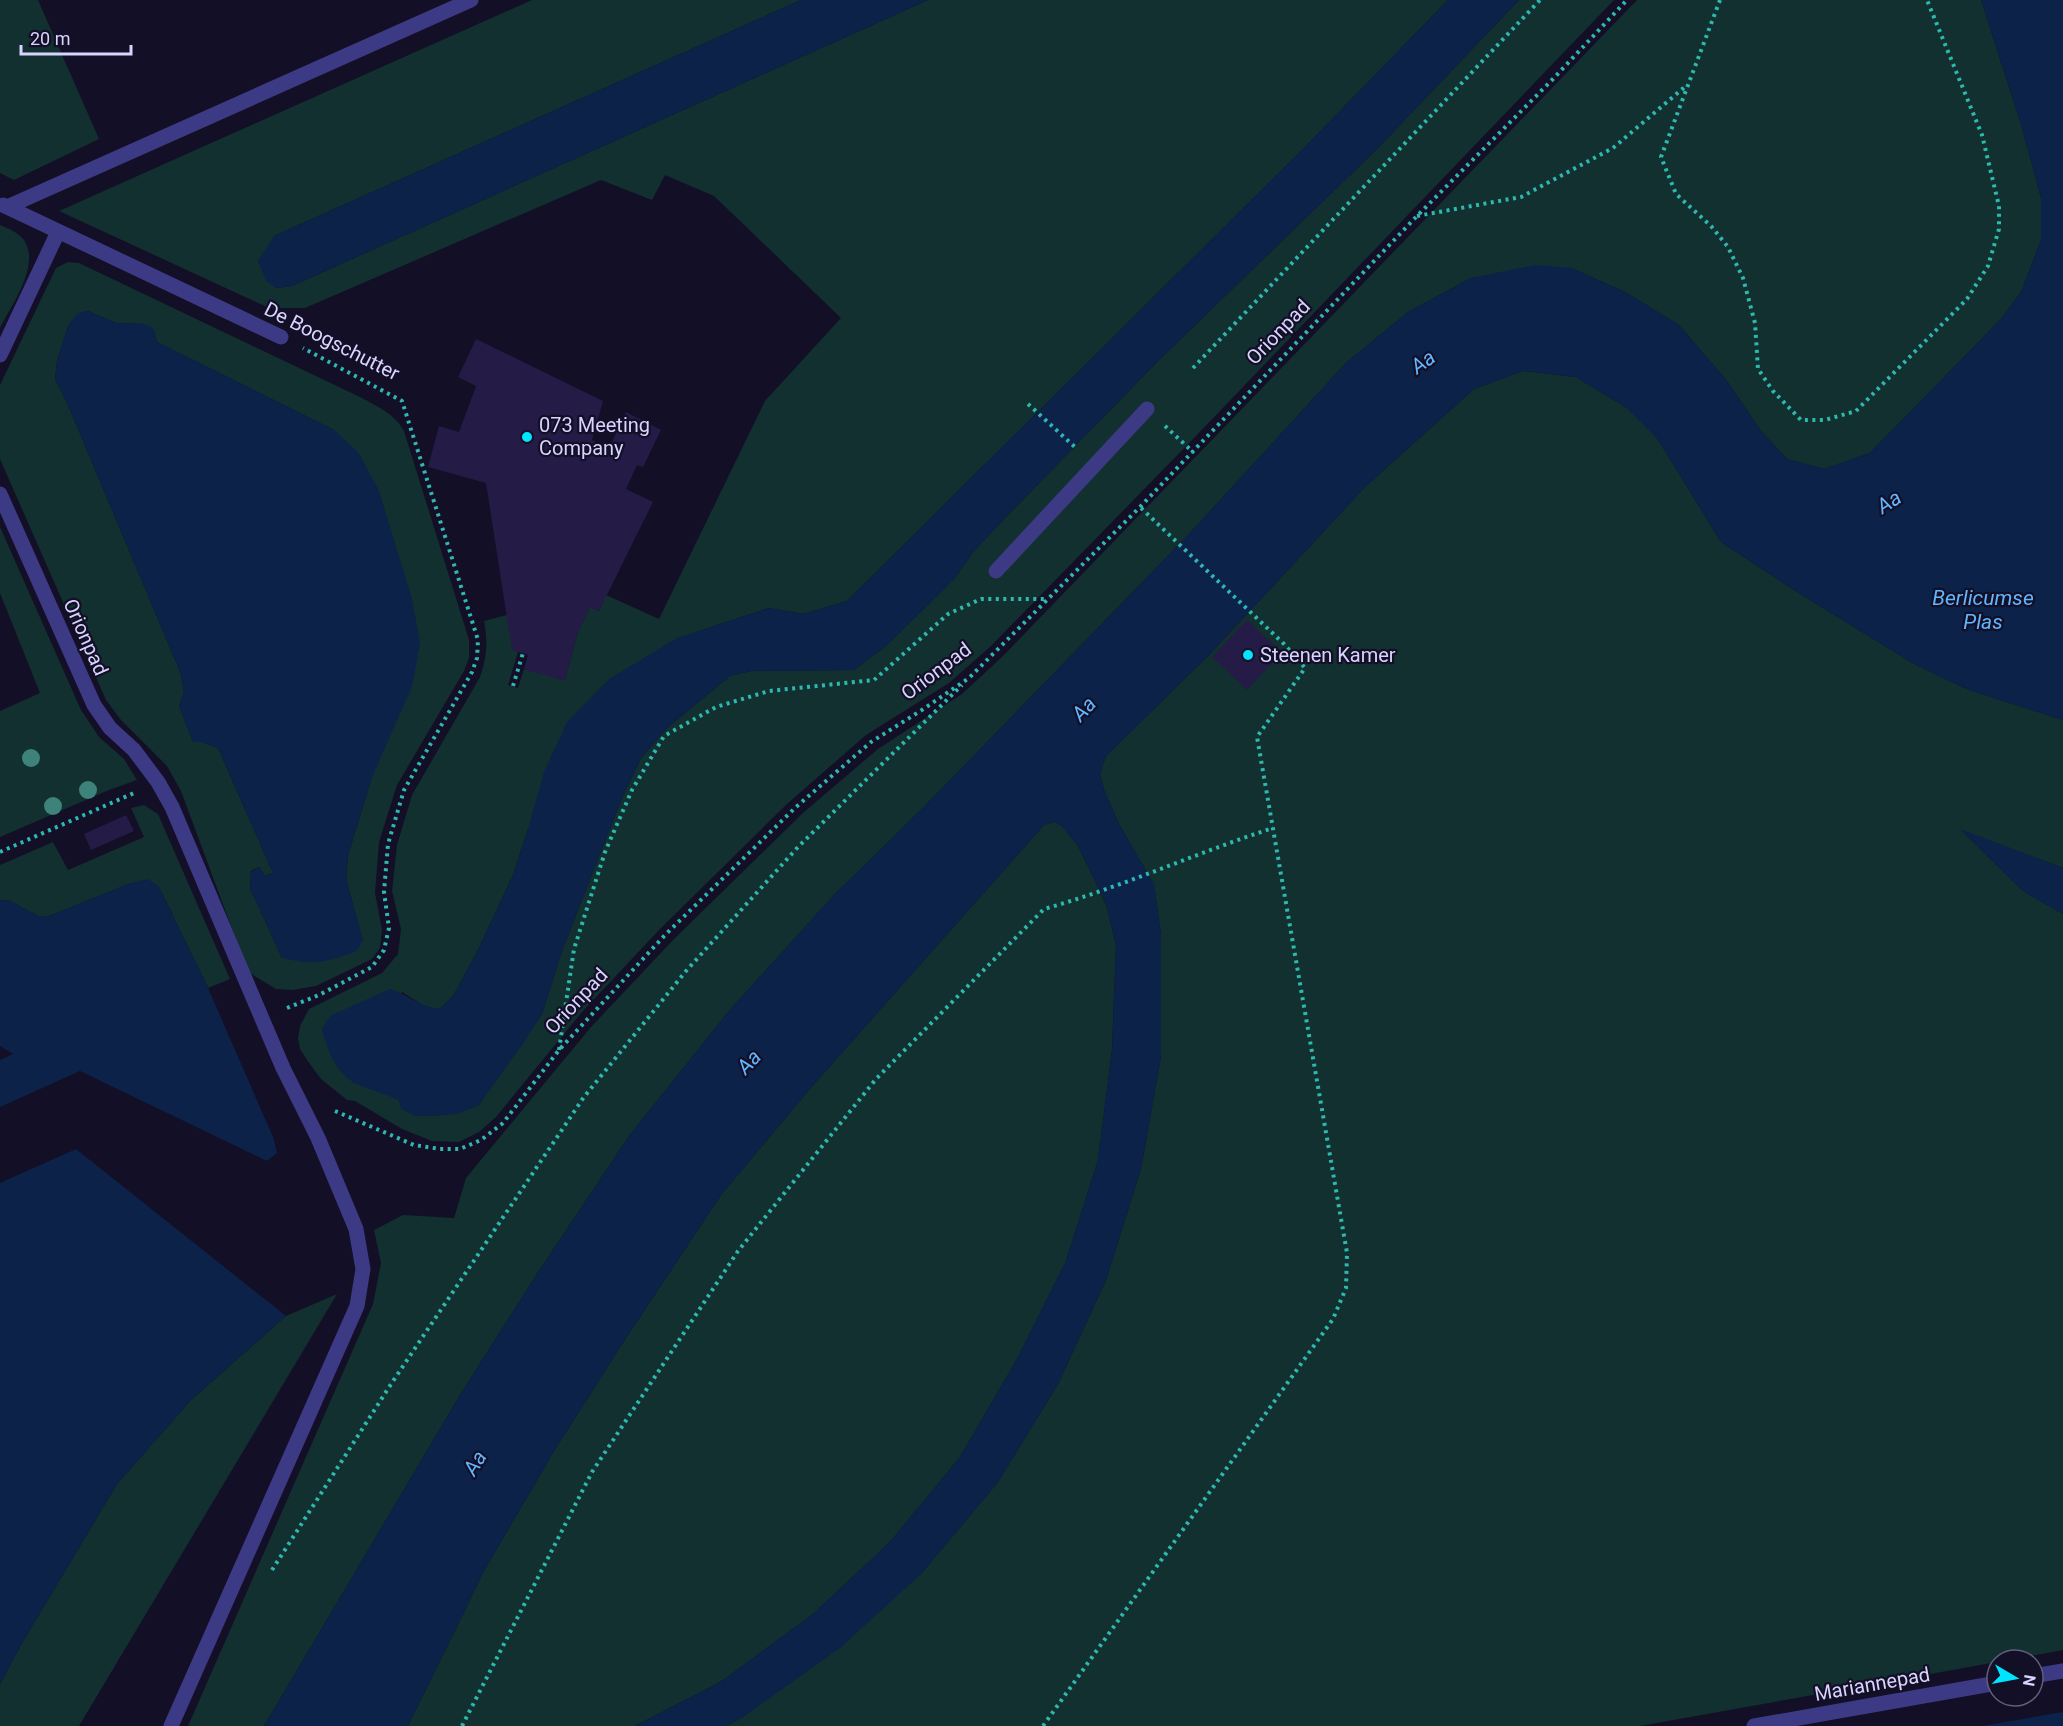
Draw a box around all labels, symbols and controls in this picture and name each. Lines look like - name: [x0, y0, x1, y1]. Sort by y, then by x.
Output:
- scale bar: [21, 18, 130, 56]
- text: 20 m: [30, 28, 70, 49]
- street label: Orionpad: [1241, 294, 1315, 370]
- street label: De Boogschutter: [260, 297, 404, 386]
- water label: Aa: [1405, 345, 1440, 379]
- place label: 073 Meeting Company: [539, 413, 650, 460]
- marker: 073 Meeting Company: [520, 430, 534, 444]
- water label: Aa: [1871, 485, 1906, 519]
- water label: Berlicumse Plas: [1932, 586, 2034, 634]
- street label: Orionpad: [59, 595, 113, 679]
- street label: Orionpad: [896, 637, 976, 705]
- place label: Steenen Kamer: [1260, 643, 1396, 667]
- marker: Steenen Kamer: [1241, 648, 1255, 662]
- water label: Aa: [1066, 692, 1101, 727]
- street label: Orionpad: [540, 963, 612, 1039]
- water label: Aa: [731, 1045, 766, 1080]
- water label: Aa: [458, 1446, 492, 1481]
- north arrow: [1985, 1648, 2045, 1708]
- street label: Mariannepad: [1812, 1662, 1932, 1706]
- text: N: [2019, 1673, 2040, 1688]

